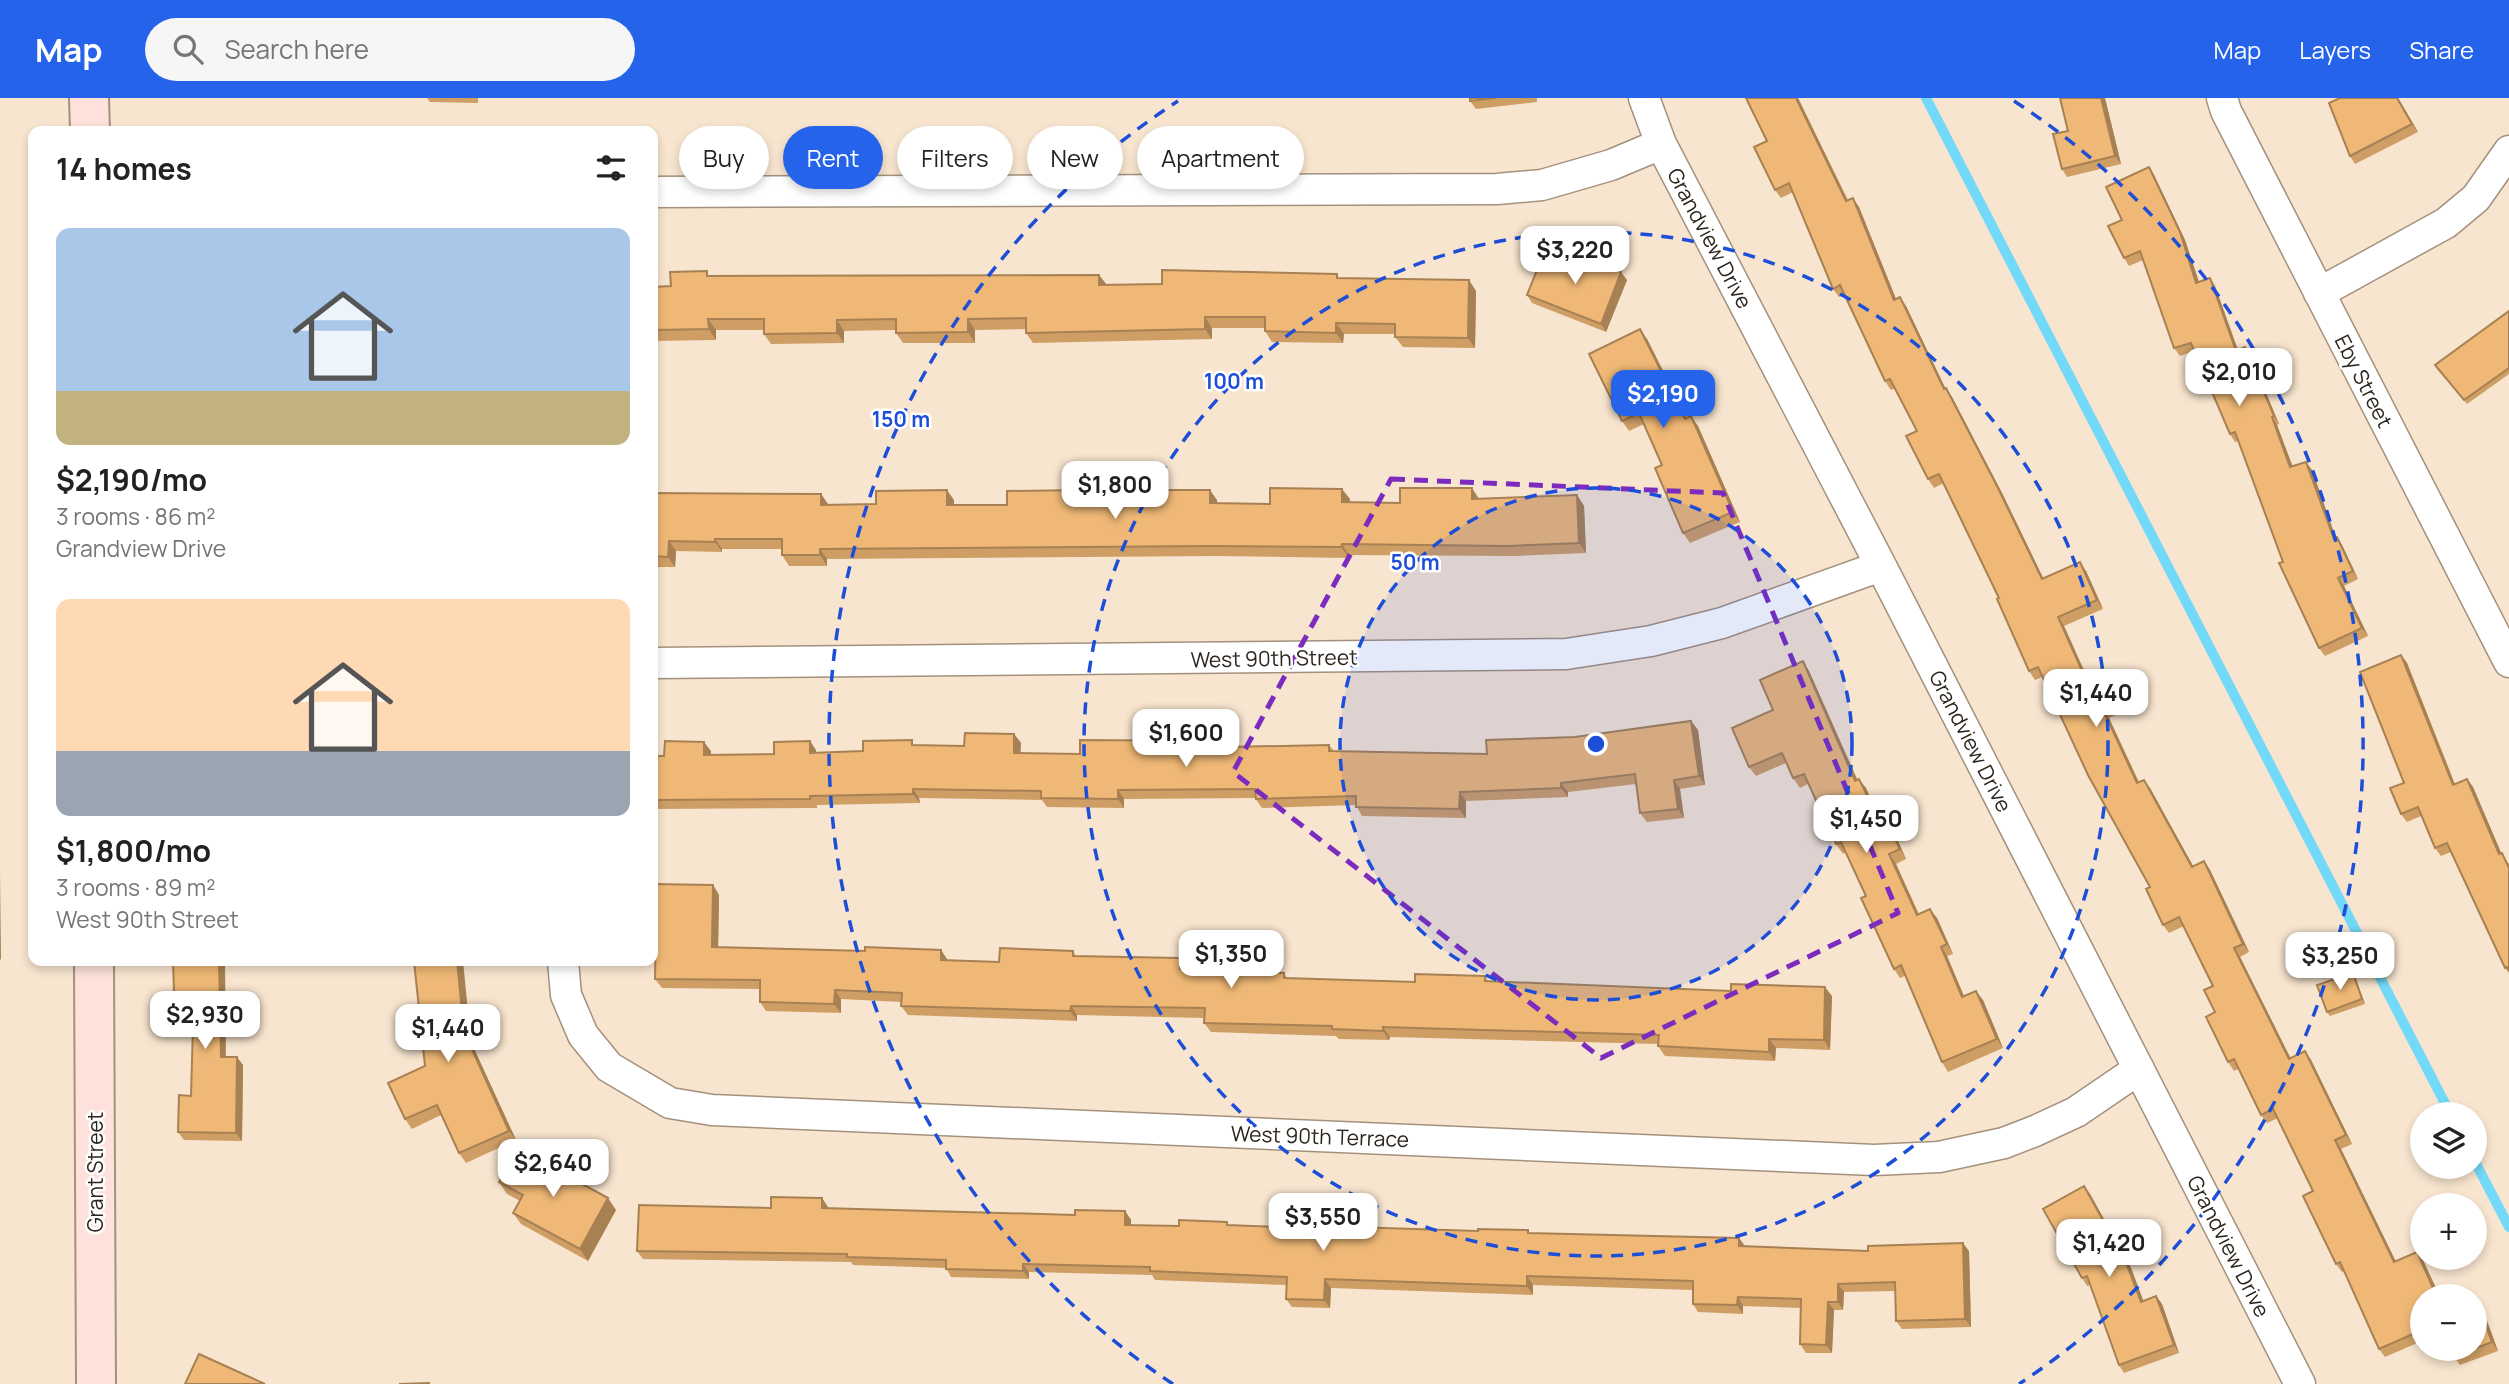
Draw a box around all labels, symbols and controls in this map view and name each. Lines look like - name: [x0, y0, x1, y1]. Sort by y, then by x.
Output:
- search box: [145, 18, 635, 81]
- text: Map: [35, 27, 103, 72]
- icon: search: [169, 30, 207, 68]
- text: Search here: [225, 31, 369, 67]
- text: Map: [2214, 33, 2261, 66]
- text: Layers: [2299, 33, 2371, 66]
- text: Share: [2409, 33, 2474, 66]
- chip: Buy: [679, 126, 769, 189]
- chip: Rent: [783, 126, 883, 189]
- chip: Filters: [897, 126, 1013, 189]
- chip: New: [1027, 126, 1123, 189]
- chip: Apartment: [1137, 126, 1304, 189]
- text: 14 homes: [56, 148, 192, 189]
- icon: filters: [592, 149, 630, 187]
- street label: Grandview Drive: [1661, 163, 1759, 313]
- pin: $3,220: [1518, 226, 1632, 286]
- text: $3,220: [1536, 233, 1614, 265]
- icon: home: [280, 273, 406, 399]
- street label: Eby Street: [2329, 330, 2399, 432]
- pin: $2,010: [2182, 348, 2296, 408]
- text: $2,010: [2201, 355, 2277, 387]
- text: 100 m: [1204, 367, 1264, 395]
- pin: $2,190: [1606, 370, 1720, 430]
- text: $2,190: [1627, 377, 1699, 409]
- text: 150 m: [872, 405, 930, 433]
- text: $2,190/mo: [56, 459, 207, 500]
- pin: $1,800: [1058, 462, 1172, 521]
- text: $1,800: [1078, 468, 1152, 500]
- text: 3 rooms · 86 m²: [56, 500, 216, 532]
- text: Grandview Drive: [56, 532, 226, 564]
- text: 50 m: [1390, 548, 1440, 576]
- street label: West 90th Street: [1190, 643, 1358, 673]
- icon: home: [280, 644, 406, 770]
- street label: Grandview Drive: [1923, 665, 2019, 817]
- pin: $1,440: [2039, 670, 2153, 729]
- text: $1,440: [2059, 676, 2133, 708]
- pin: $1,600: [1129, 710, 1243, 769]
- text: $1,600: [1148, 716, 1224, 748]
- centre of rings: [1584, 732, 1608, 756]
- pin: $1,450: [1809, 796, 1923, 855]
- text: $1,450: [1829, 802, 1903, 834]
- text: $1,800/mo: [56, 830, 211, 871]
- text: 3 rooms · 89 m²: [56, 871, 216, 903]
- text: West 90th Street: [56, 903, 239, 935]
- pin: $1,350: [1174, 930, 1288, 990]
- pin: $3,250: [2283, 932, 2397, 992]
- text: $1,350: [1195, 937, 1267, 969]
- text: $3,250: [2301, 939, 2379, 971]
- pin: $2,930: [148, 992, 262, 1051]
- text: $2,930: [166, 998, 244, 1030]
- pin: $1,440: [391, 1004, 505, 1064]
- text: $1,440: [411, 1011, 485, 1043]
- map controls: [2410, 1102, 2487, 1361]
- button: layers: [2410, 1102, 2487, 1179]
- street label: Grant Street: [81, 1112, 109, 1232]
- street label: West 90th Terrace: [1230, 1119, 1410, 1153]
- pin: $2,640: [496, 1140, 610, 1199]
- text: $2,640: [514, 1146, 592, 1178]
- street label: Grandview Drive: [2181, 1170, 2277, 1322]
- button: +: [2410, 1193, 2487, 1270]
- pin: $3,550: [1266, 1194, 1380, 1253]
- text: $3,550: [1285, 1200, 1361, 1232]
- pin: $1,420: [2052, 1220, 2166, 1279]
- text: $1,420: [2072, 1226, 2146, 1258]
- button: −: [2410, 1284, 2487, 1361]

